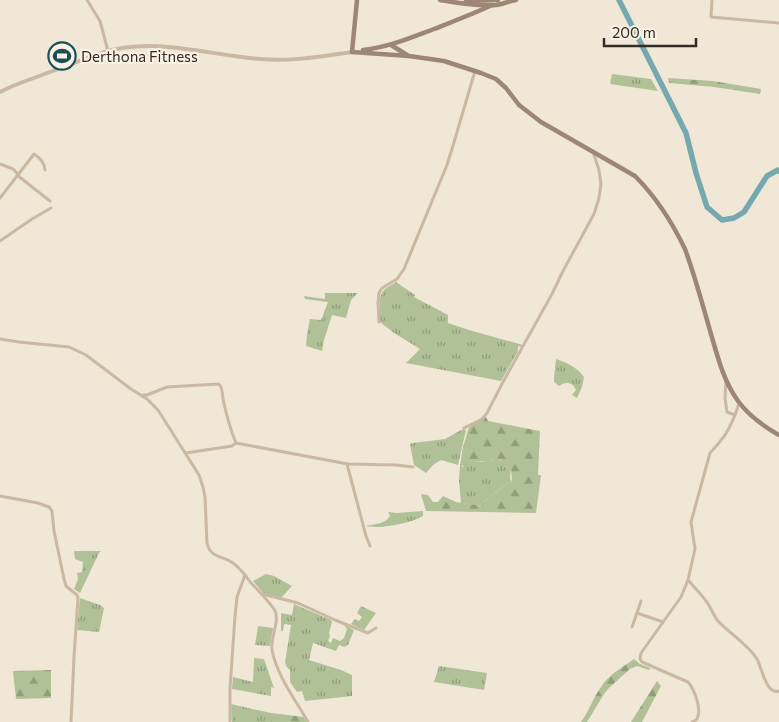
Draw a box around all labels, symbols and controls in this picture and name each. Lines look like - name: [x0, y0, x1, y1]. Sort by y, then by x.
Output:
- scale bar: [604, 15, 696, 47]
- text: 200 m: [612, 23, 656, 41]
- sports icon: Derthona Fitness: [47, 41, 77, 71]
- place label: Derthona Fitness: [81, 47, 198, 65]

